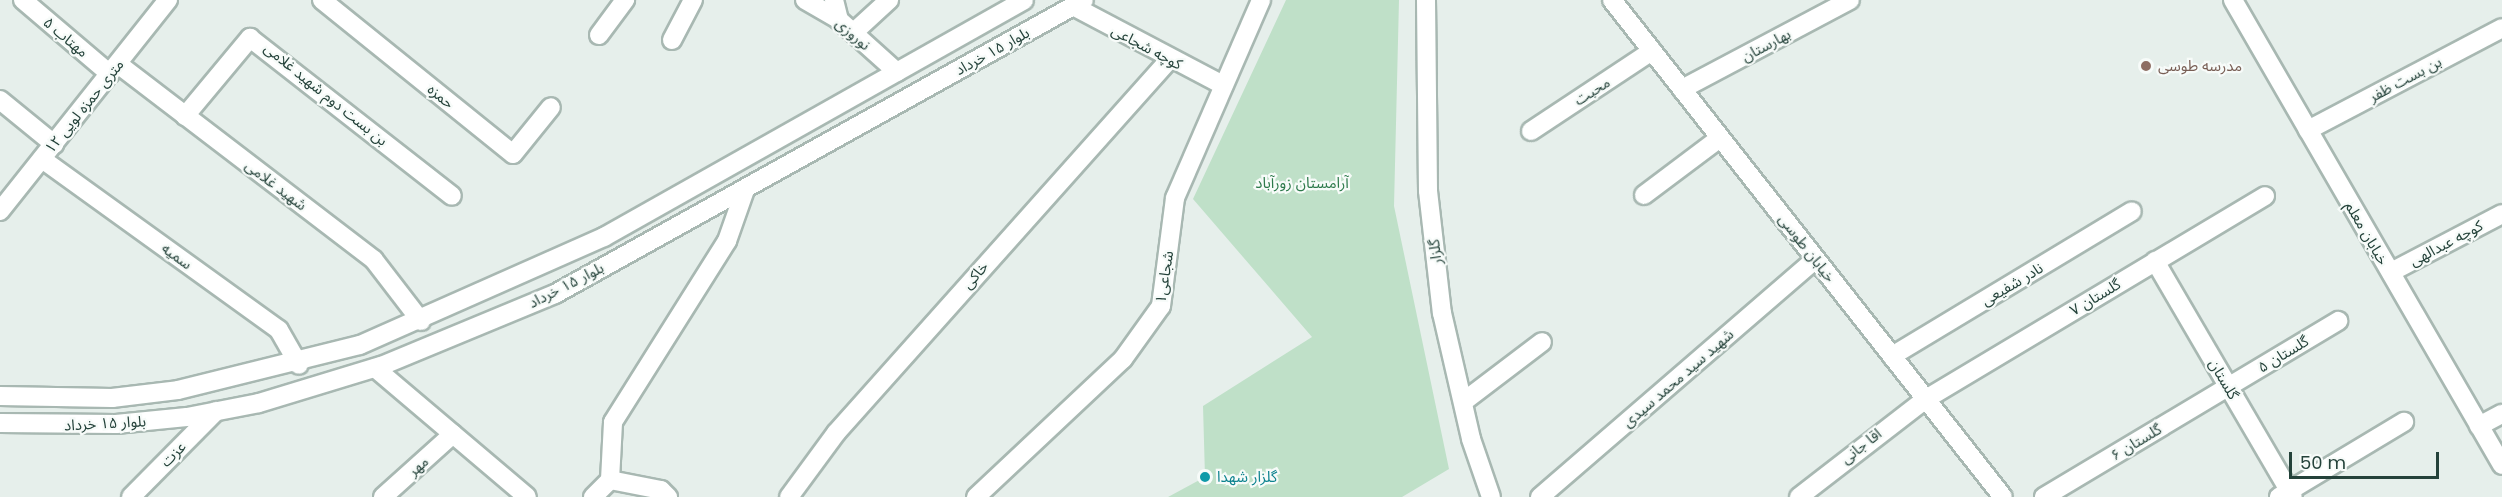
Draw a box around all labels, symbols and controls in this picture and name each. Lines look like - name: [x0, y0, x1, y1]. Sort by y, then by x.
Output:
- street label: مهتاب ۵: [40, 13, 92, 61]
- street label: نوروزی: [832, 14, 874, 54]
- street label: کوچه شجاعی: [1108, 21, 1186, 73]
- street label: بلوار ۱۵ خرداد: [952, 23, 1032, 79]
- street label: بهارستان: [1738, 25, 1794, 65]
- street label: بن بست دوم شهید غلامی: [261, 39, 391, 149]
- street label: بن بست ظفر: [2366, 52, 2444, 106]
- street label: ۱۲ متری حمزه لویی: [41, 55, 127, 157]
- place label: مدرسه طوسی: [2158, 57, 2242, 75]
- marker: مدرسه طوسی: [2139, 59, 2153, 73]
- street label: محبت: [1571, 73, 1613, 109]
- street label: حمزه: [424, 80, 458, 112]
- street label: شهید غلامی: [242, 156, 310, 214]
- park label: آرامستان زورآباد: [1255, 174, 1349, 192]
- street label: خیابان معلم: [2342, 198, 2392, 268]
- street label: خیابان طوسی: [1775, 210, 1839, 286]
- street label: کوچه عبدالهی: [2406, 216, 2486, 270]
- street label: گلزار: [1425, 238, 1445, 266]
- street label: سمیه: [158, 239, 196, 273]
- street label: شجاعی۱: [1151, 249, 1177, 305]
- street label: بلوار ۱۵ خرداد: [525, 258, 607, 312]
- street label: خاکی: [958, 258, 992, 292]
- street label: نادر شفیعی: [1978, 259, 2046, 309]
- street label: گلستان ۷: [2066, 275, 2124, 319]
- street label: شهید سید محمد سیدی: [1619, 325, 1737, 431]
- street label: گلستان ۵: [2254, 332, 2312, 376]
- street label: گلستان: [2205, 356, 2243, 402]
- street label: بلوار ۱۵ خرداد: [64, 412, 146, 434]
- street label: گلستان ۶: [2107, 420, 2165, 464]
- street label: اقا جانی: [1837, 424, 1885, 468]
- street label: عزت: [157, 438, 189, 470]
- scale bar: [2292, 440, 2442, 478]
- text: 50 m: [2300, 450, 2346, 475]
- street label: مهر: [404, 452, 432, 480]
- place label: گلزار شهدا: [1217, 468, 1277, 486]
- marker: گلزار شهدا: [1198, 470, 1212, 484]

